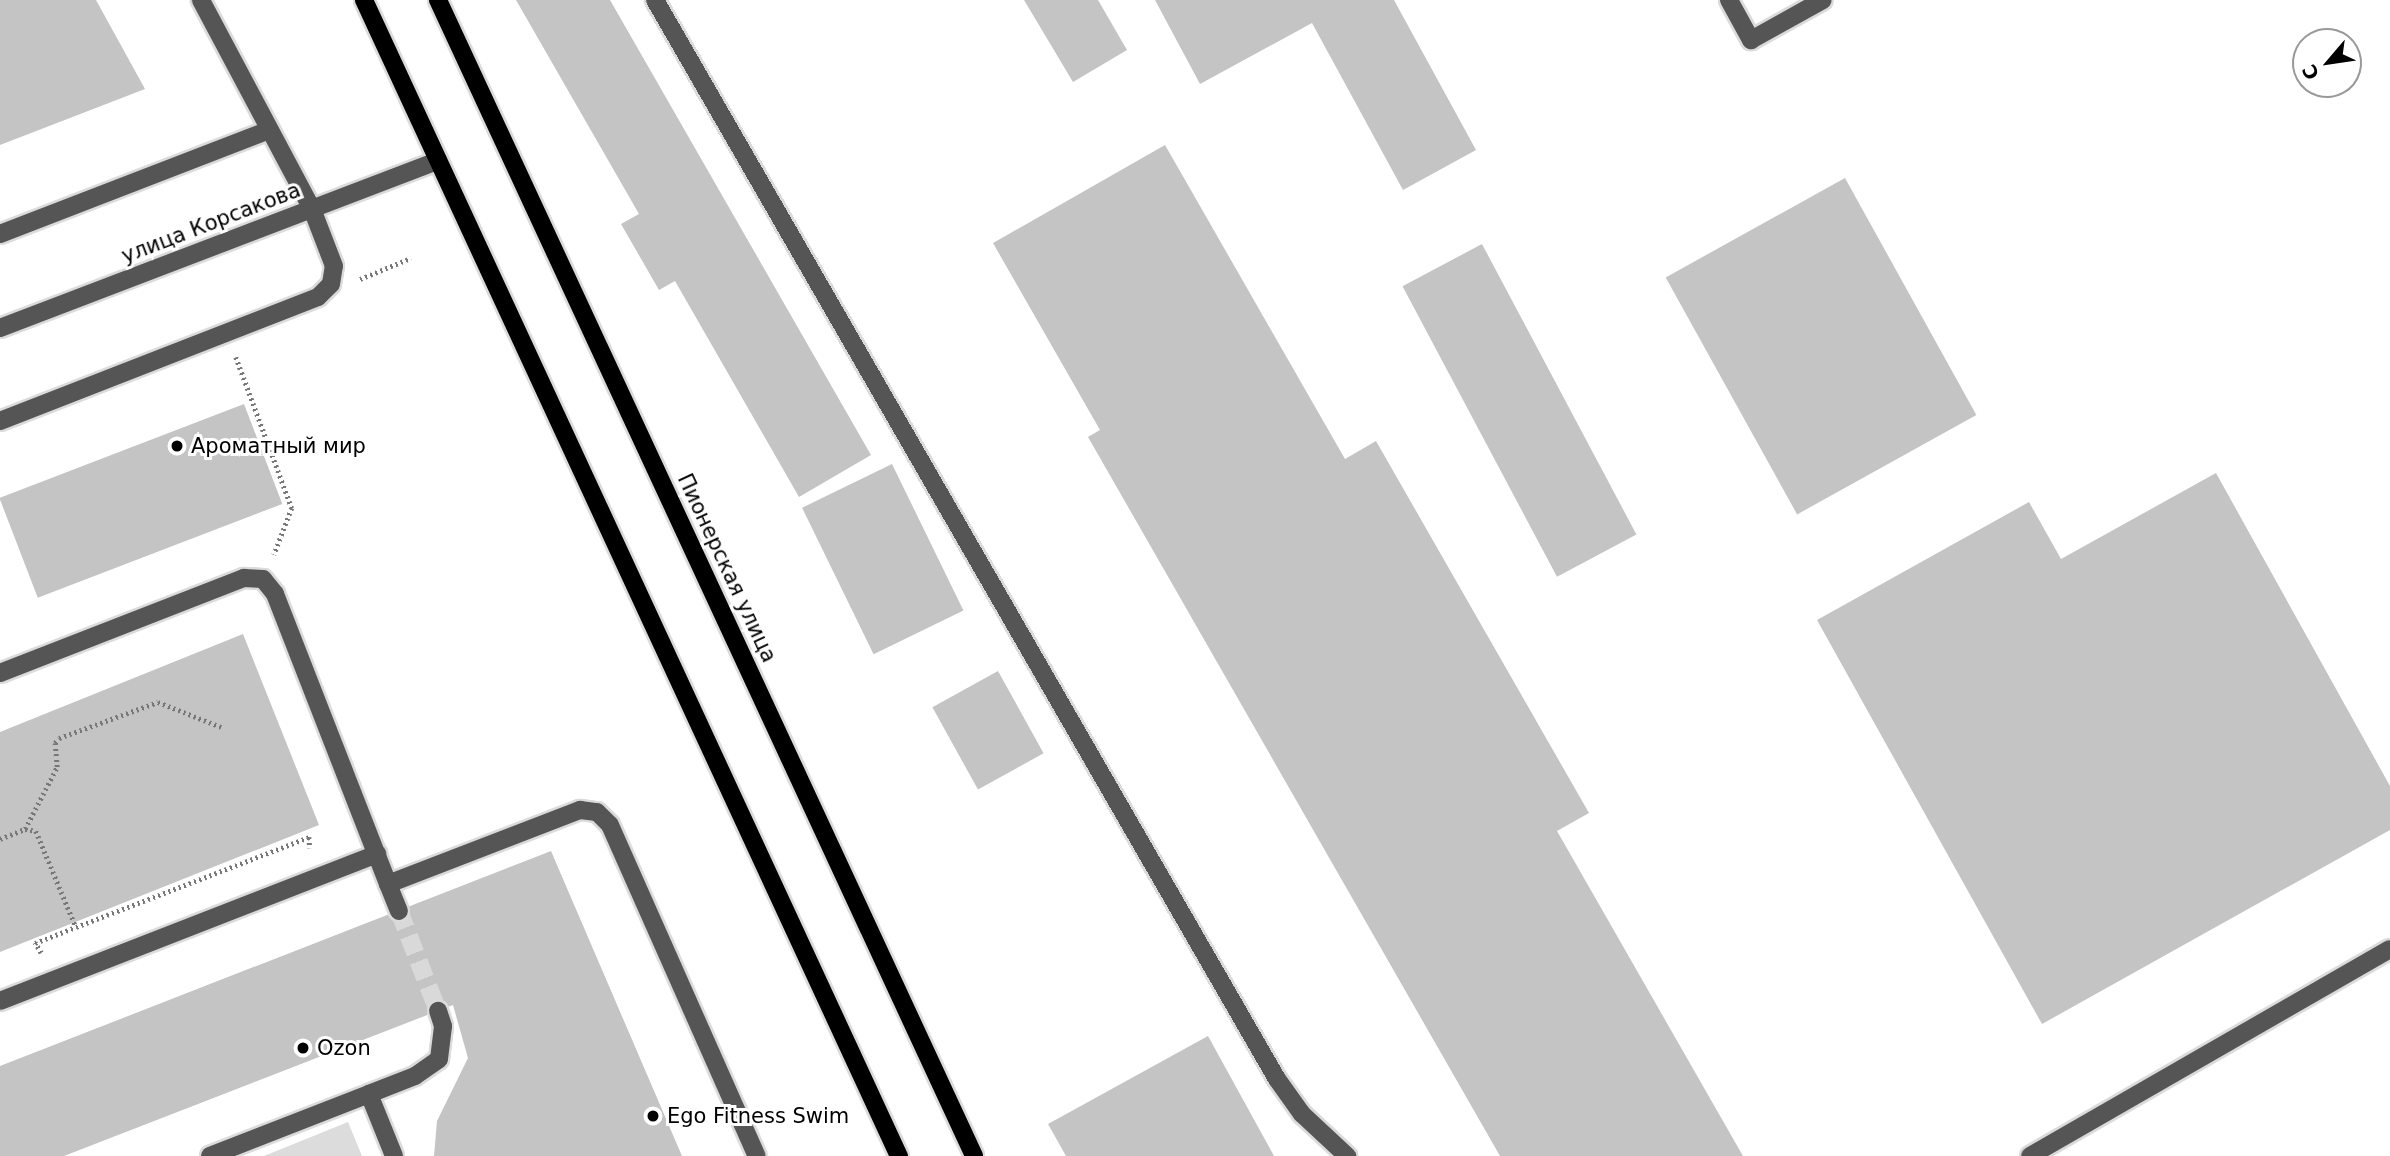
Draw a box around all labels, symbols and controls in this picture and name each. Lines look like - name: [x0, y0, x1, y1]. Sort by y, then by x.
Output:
- north arrow: [2292, 28, 2362, 98]
- text: С: [2297, 61, 2323, 84]
- street label: улица Корсакова: [118, 177, 304, 269]
- place label: Ароматный мир: [191, 433, 366, 459]
- marker: Ароматный мир: [169, 438, 185, 454]
- street label: Пионерская улица: [672, 470, 782, 666]
- place label: Ozon: [317, 1035, 371, 1061]
- marker: Ozon: [295, 1040, 311, 1056]
- place label: Ego Fitness Swim: [667, 1103, 849, 1129]
- marker: Ego Fitness Swim: [645, 1108, 661, 1124]

